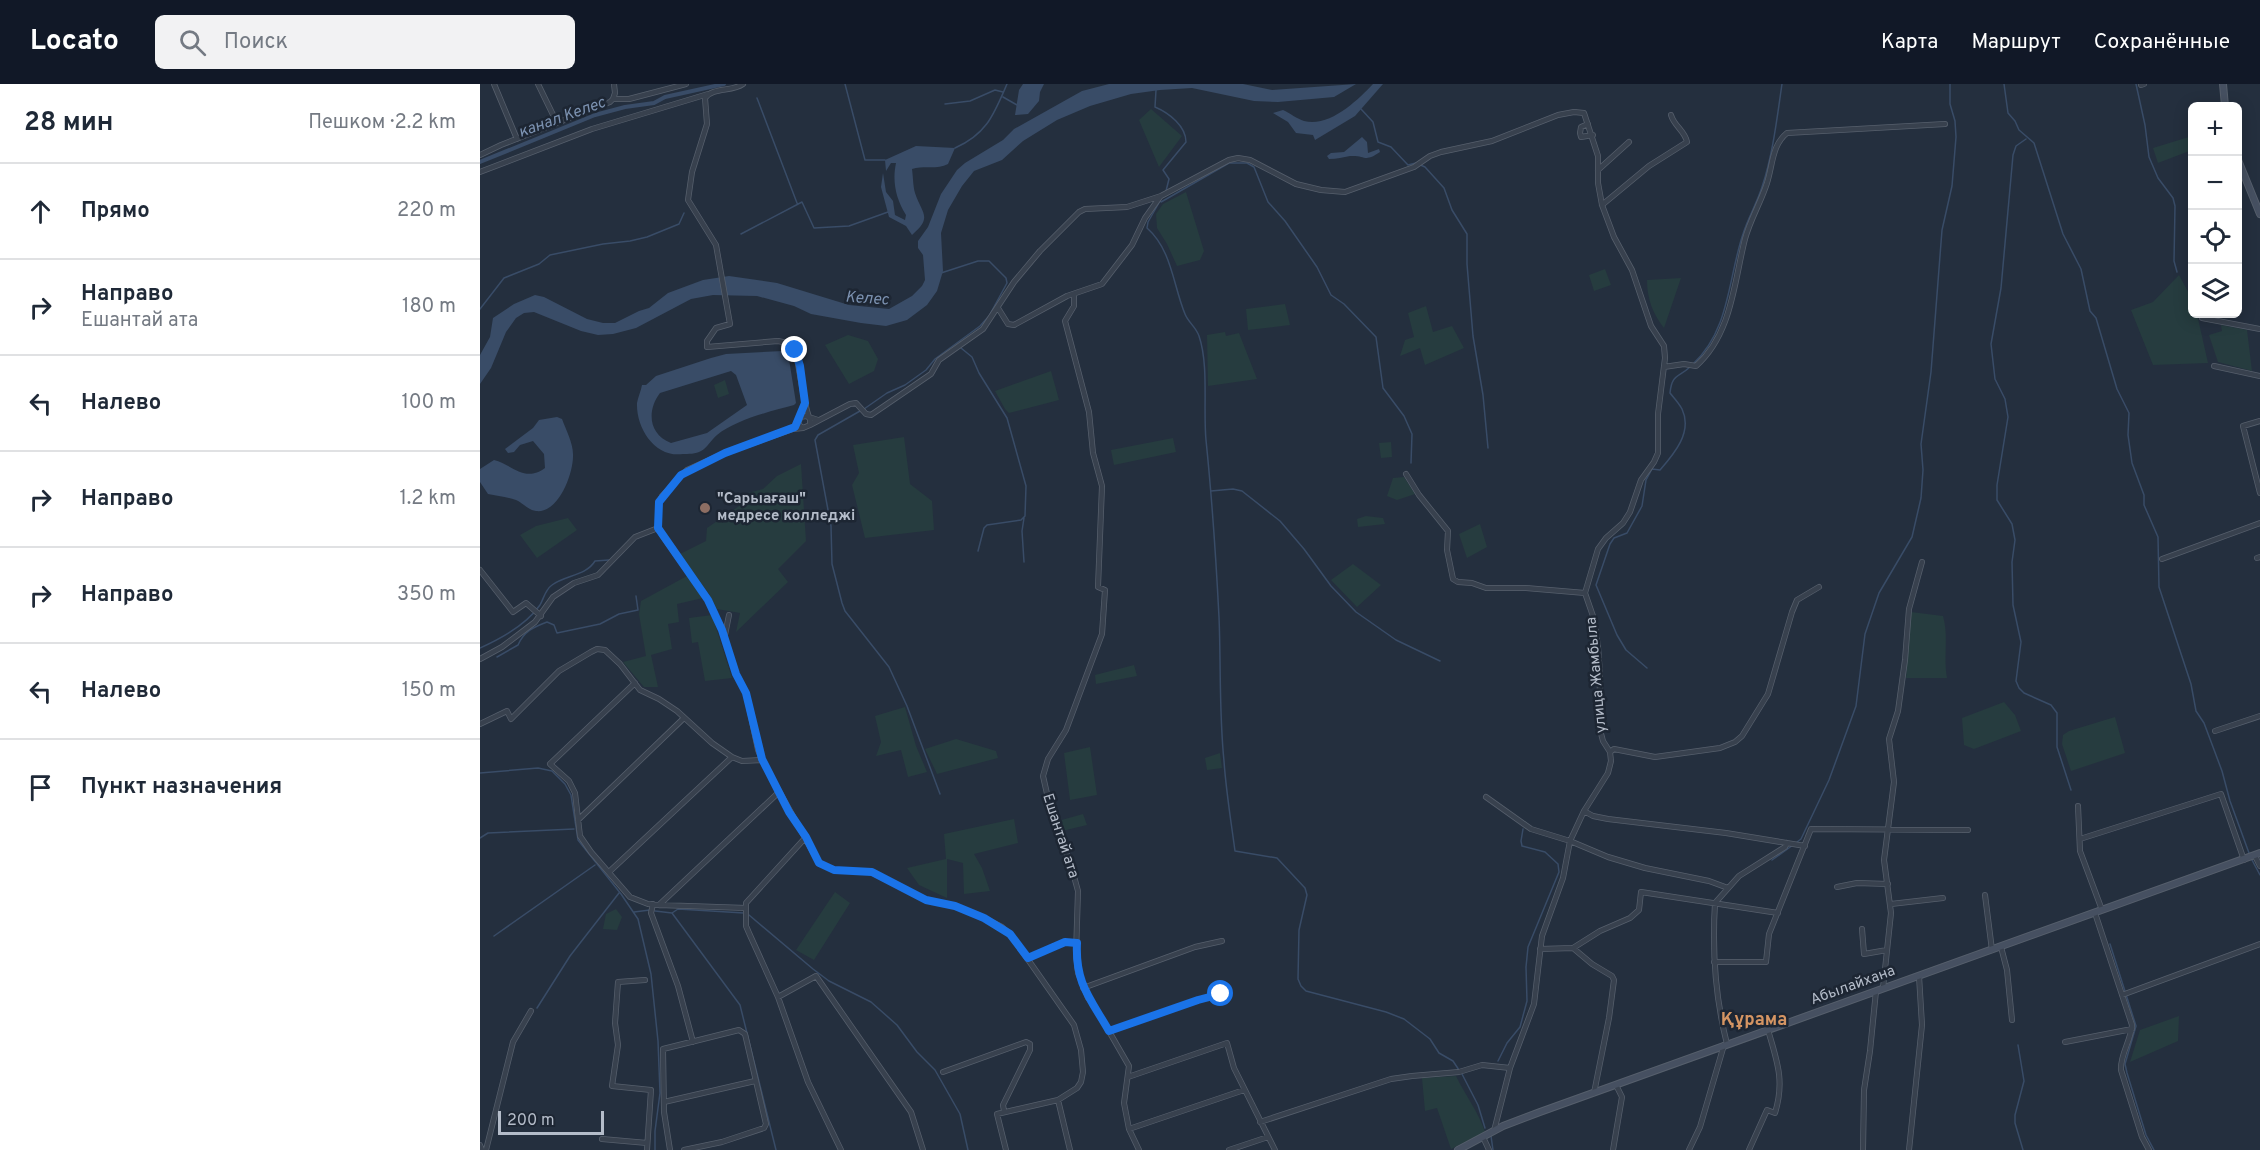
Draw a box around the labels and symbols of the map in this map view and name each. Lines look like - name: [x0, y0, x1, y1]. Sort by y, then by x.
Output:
- water label: канал Келес: [516, 93, 609, 143]
- water label: Келес: [845, 288, 890, 311]
- route end: [781, 336, 807, 362]
- place label: "Сарыағаш" медресе колледжі: [717, 490, 855, 526]
- marker: "Сарыағаш" медресе колледжі: [698, 501, 712, 515]
- street label: улица Жамбыла: [1582, 616, 1612, 734]
- street label: Ешантай ата: [1037, 791, 1083, 881]
- street label: Абылайхана: [1808, 962, 1898, 1010]
- route start: [1207, 980, 1233, 1006]
- district label: Құрама: [1721, 1009, 1787, 1032]
- scale bar: [498, 1108, 604, 1136]

